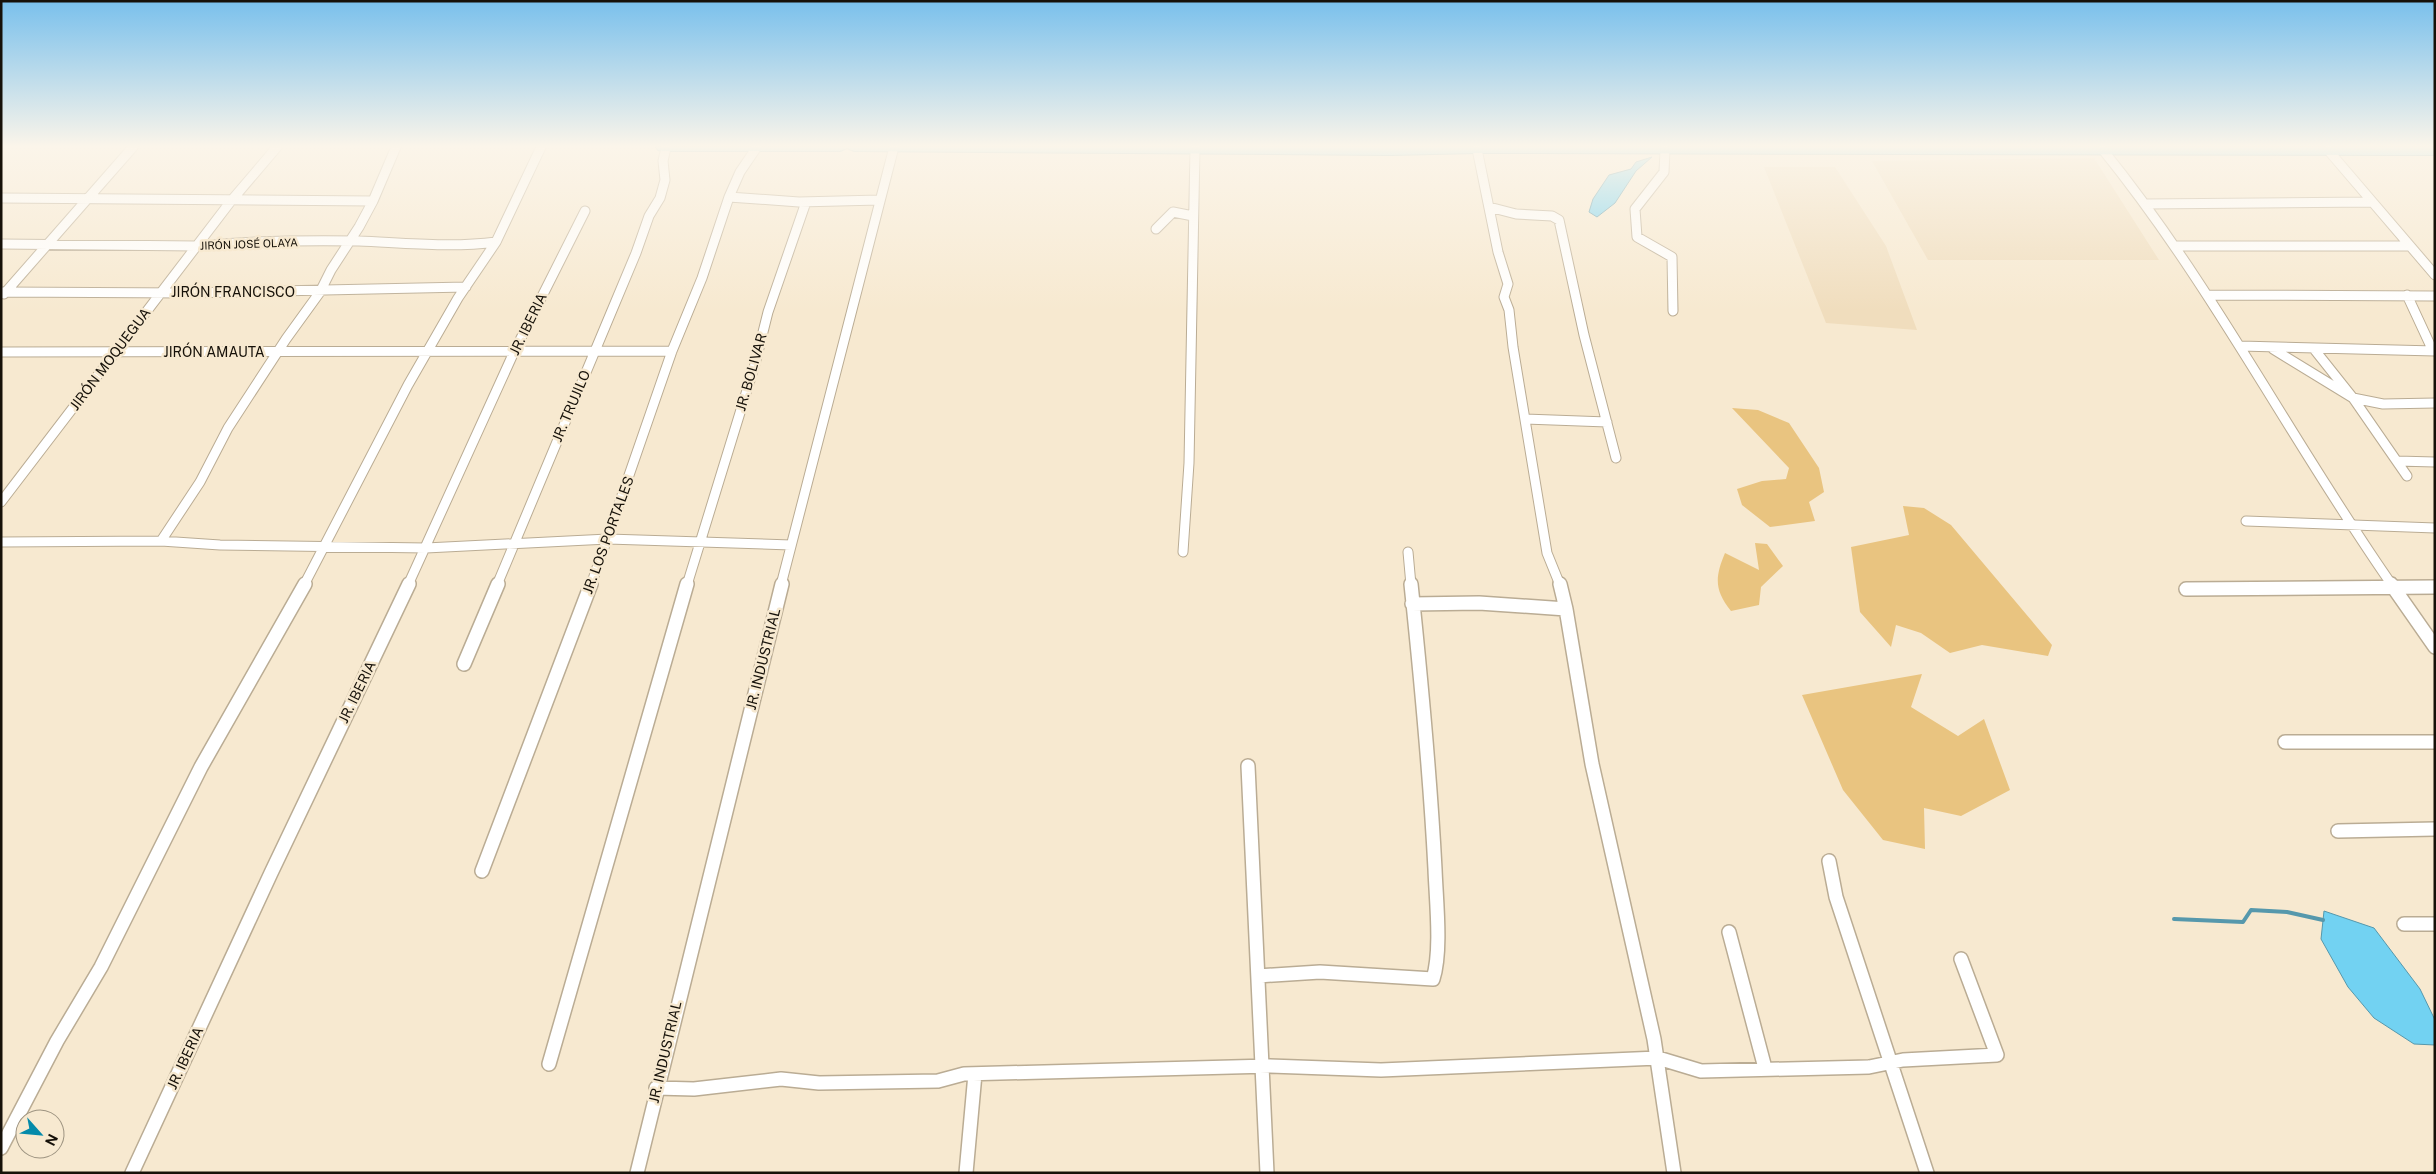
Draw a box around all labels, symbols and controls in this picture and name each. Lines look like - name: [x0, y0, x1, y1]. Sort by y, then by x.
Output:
- street label: JIRÓN JOSÉ OLAYA: [200, 235, 298, 252]
- street label: JIRÓN FRANCISCO: [171, 282, 295, 300]
- street label: JR. IBERIA: [506, 290, 550, 358]
- street label: JIRÓN MOQUEGUA: [65, 303, 154, 413]
- street label: JR. BOLIVAR: [732, 331, 770, 413]
- street label: JIRÓN AMAUTA: [163, 342, 265, 360]
- street label: JR. TRUJILO: [549, 368, 593, 444]
- street label: JR. LOS PORTALES: [579, 474, 637, 596]
- street label: JR. INDUSTRIAL: [743, 606, 783, 712]
- street label: JR. IBERIA: [335, 658, 379, 726]
- street label: JR. INDUSTRIAL: [645, 999, 685, 1105]
- street label: JR. IBERIA: [164, 1024, 206, 1092]
- north arrow: [15, 1109, 65, 1159]
- text: N: [42, 1131, 61, 1148]

